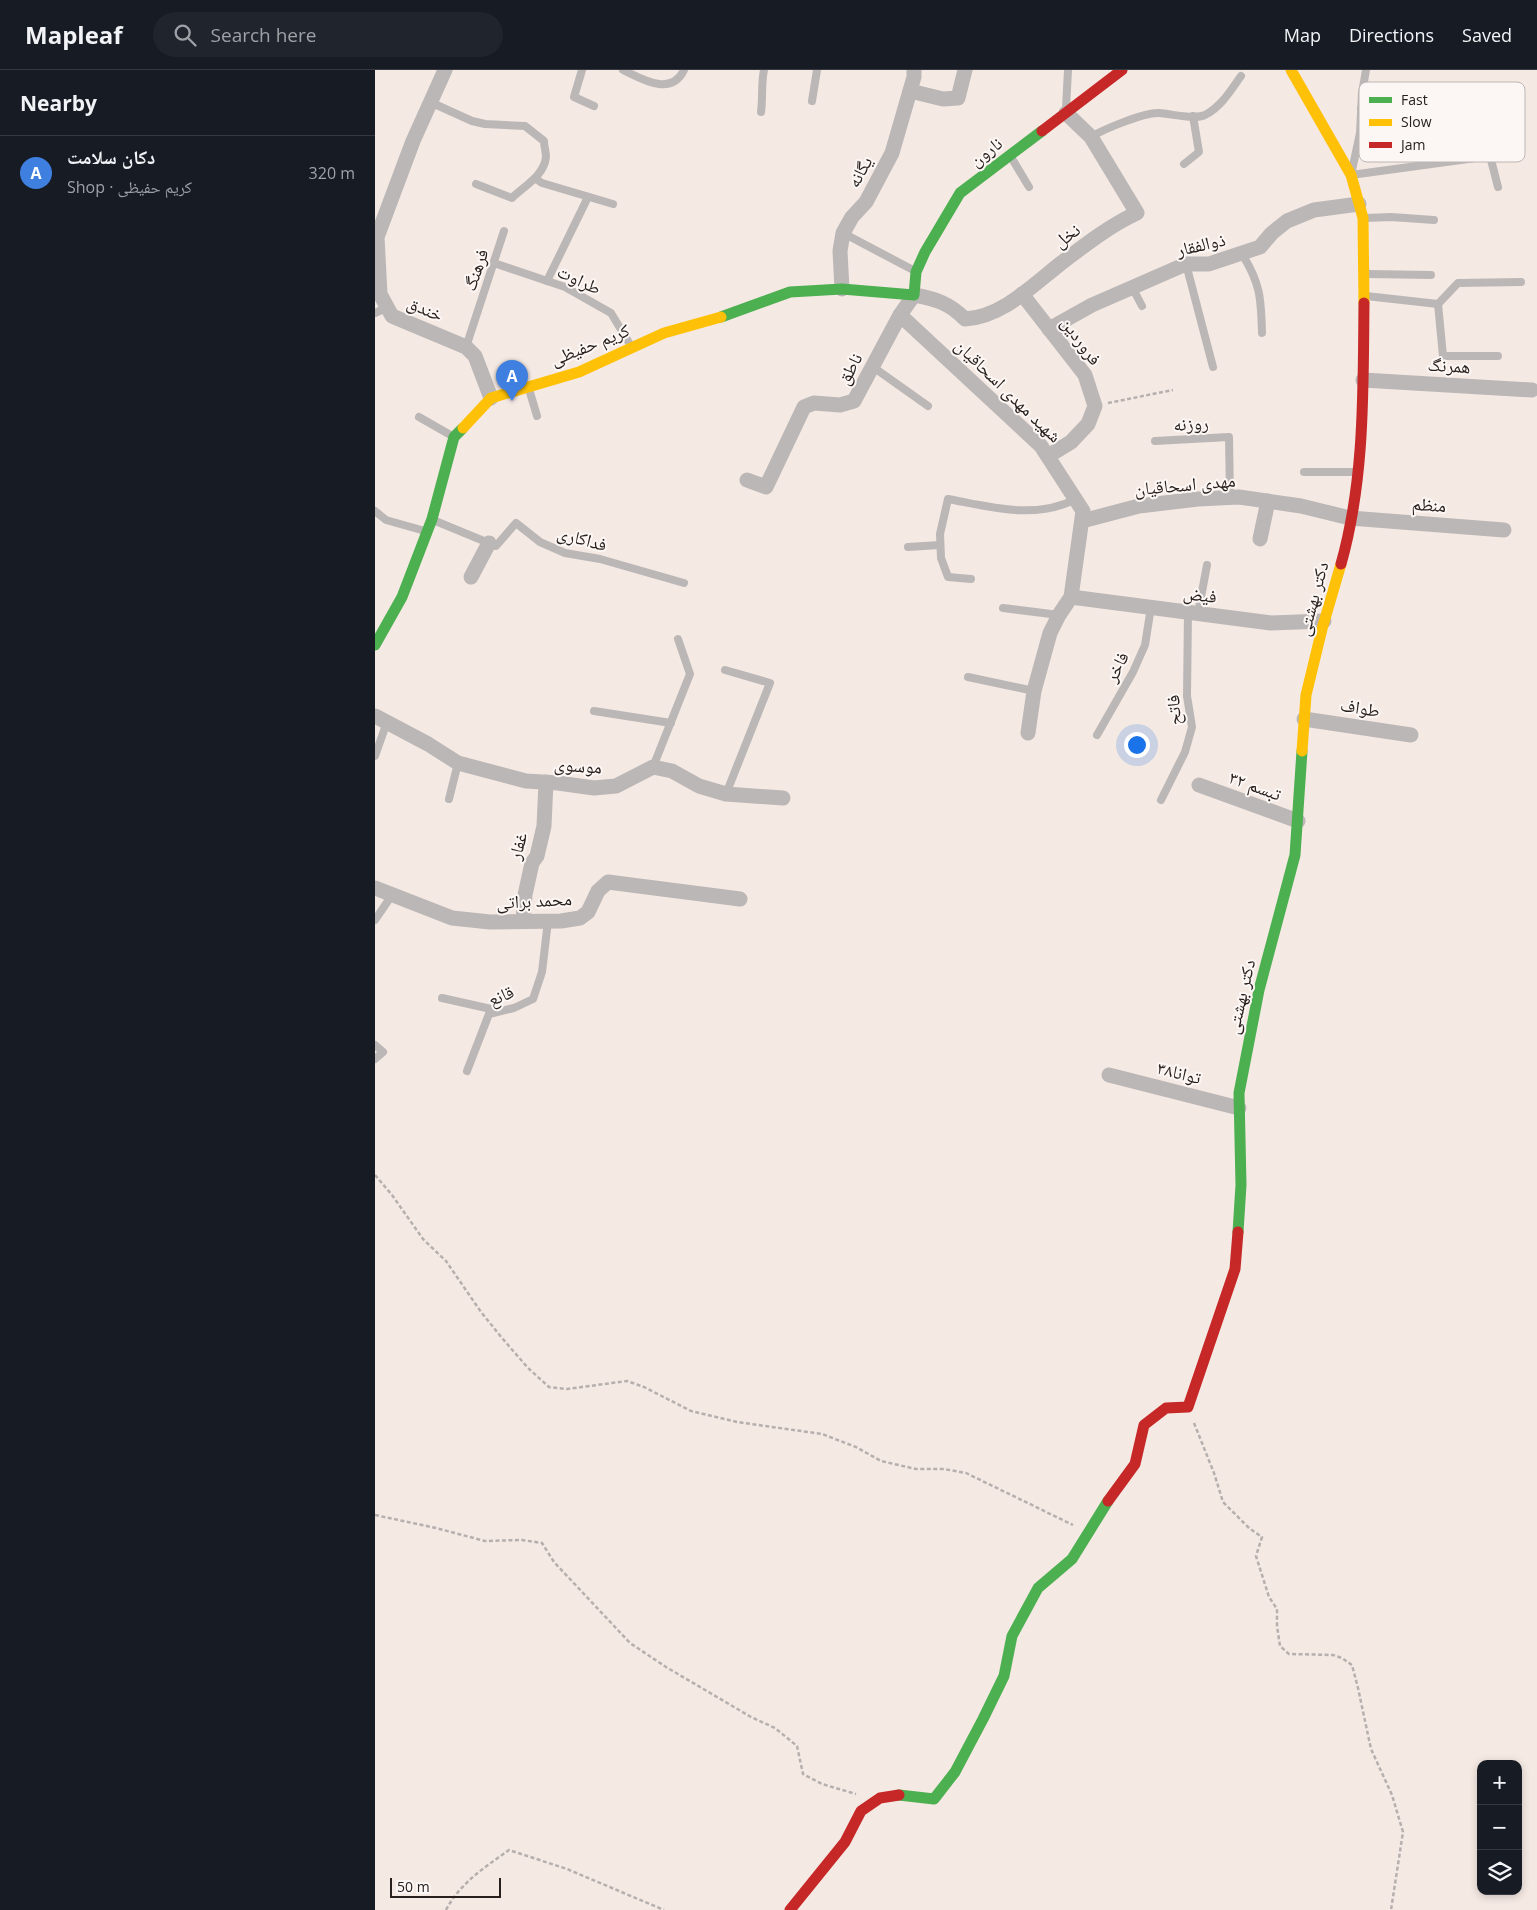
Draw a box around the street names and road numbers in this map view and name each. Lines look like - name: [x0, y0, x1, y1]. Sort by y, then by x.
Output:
- street label: نارون: [964, 131, 1007, 171]
- street label: یگانه: [841, 152, 877, 191]
- street label: نخل: [1048, 217, 1085, 253]
- street label: ذوالفقار: [1173, 227, 1228, 262]
- street label: فرهنگ: [457, 245, 493, 294]
- street label: طراوت: [554, 259, 605, 300]
- street label: خندق: [404, 290, 447, 326]
- street label: فروردین: [1056, 311, 1107, 369]
- street label: کریم حفیظی: [546, 317, 634, 372]
- street label: شهید مهدی اسحاقیان: [950, 333, 1067, 447]
- street label: ناطق: [831, 348, 867, 389]
- street label: همرنگ: [1427, 352, 1471, 378]
- street label: روزنه: [1173, 410, 1209, 436]
- street label: مهدی اسحاقیان: [1133, 468, 1236, 500]
- street label: منظم: [1411, 491, 1447, 518]
- street label: فداکاری: [555, 520, 610, 556]
- street label: دکتر بهشتی: [1291, 559, 1333, 639]
- street label: فیض: [1182, 580, 1218, 608]
- street label: فاخر: [1098, 647, 1134, 687]
- street label: طواف: [1339, 692, 1382, 722]
- street label: فاتح: [1160, 694, 1187, 726]
- street label: موسوی: [553, 751, 603, 779]
- street label: تبسم ۳۲: [1226, 765, 1285, 806]
- street label: غفار: [501, 829, 532, 863]
- street label: محمد براتی: [495, 886, 572, 914]
- street label: دکتر بهشتی: [1220, 957, 1260, 1036]
- street label: قانع: [484, 979, 517, 1012]
- street label: توانا۳۸: [1155, 1055, 1204, 1089]

